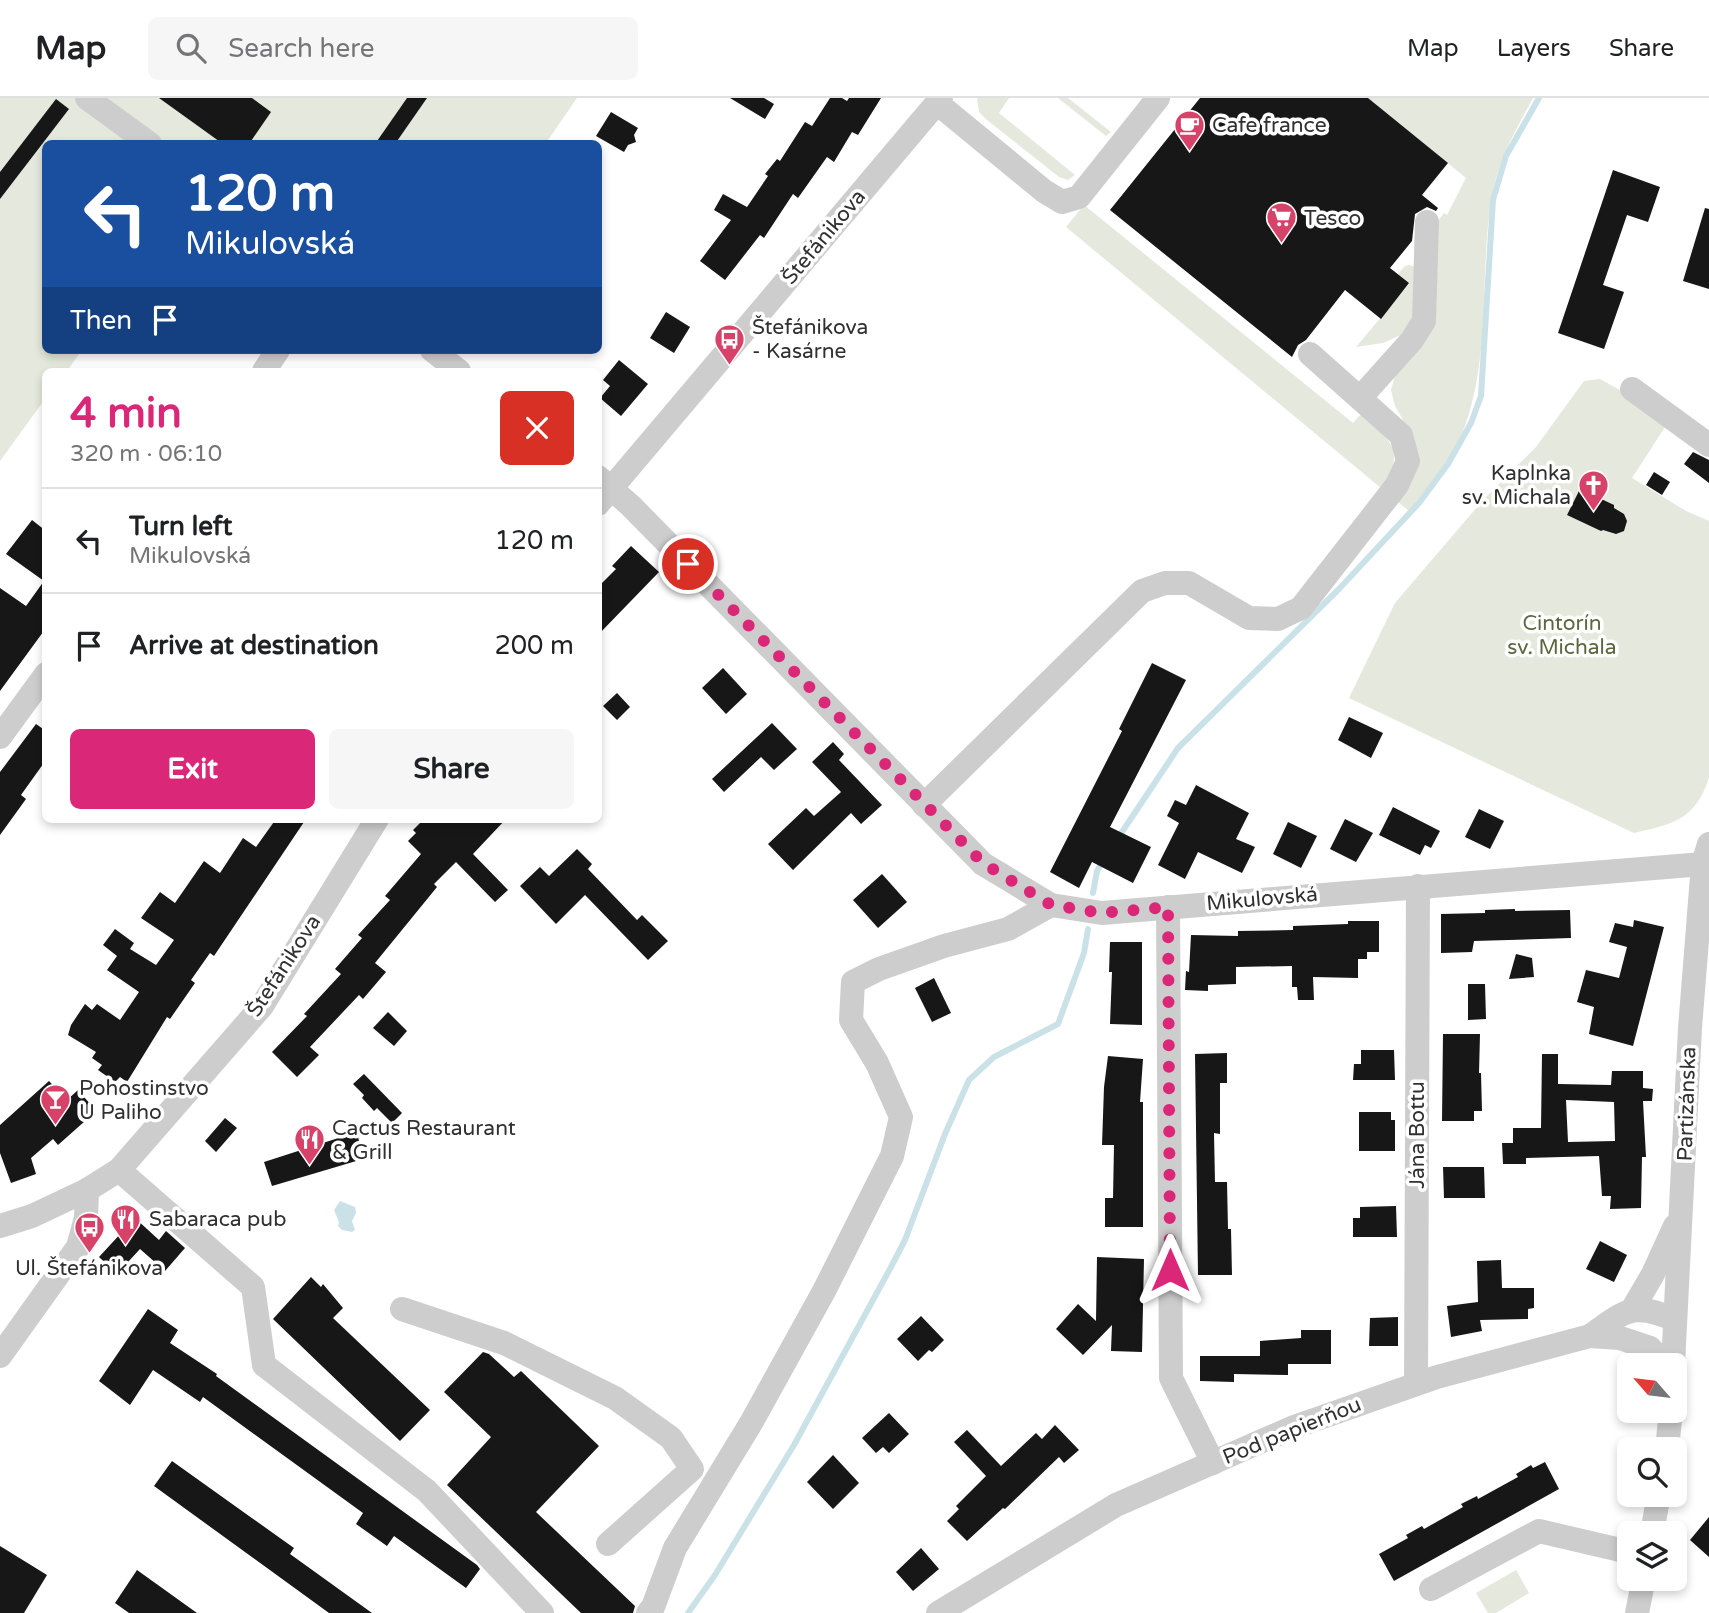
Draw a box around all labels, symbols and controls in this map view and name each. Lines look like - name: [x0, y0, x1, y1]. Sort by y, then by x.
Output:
- search box: [148, 17, 638, 80]
- text: Map: [35, 29, 106, 68]
- icon: search: [172, 29, 210, 67]
- text: Search here: [228, 33, 374, 64]
- text: Map: [1407, 34, 1459, 63]
- text: Layers: [1497, 34, 1571, 63]
- text: Share: [1609, 34, 1674, 63]
- cafe icon: Cafe france: [1172, 108, 1206, 152]
- place label: Cafe france: [1212, 113, 1327, 138]
- text: 120 m: [185, 165, 335, 224]
- icon: left: [70, 168, 161, 259]
- street label: Štefánikova: [777, 184, 871, 290]
- supermarket icon: Tesco: [1264, 201, 1298, 245]
- place label: Tesco: [1304, 206, 1361, 231]
- text: Mikulovská: [185, 225, 355, 263]
- icon: arrive: [146, 301, 184, 339]
- text: Then: [70, 305, 132, 336]
- place label: Štefánikova - Kasárne: [752, 315, 868, 364]
- bus stop icon: Štefánikova - Kasárne: [712, 322, 746, 366]
- text: 4 min: [70, 388, 182, 439]
- button: close: [500, 391, 574, 465]
- text: 320 m · 06:10: [70, 440, 222, 468]
- place label: Kaplnka sv. Michala: [1462, 461, 1571, 510]
- church icon: Kaplnka sv. Michala: [1577, 468, 1611, 512]
- text: Turn left: [129, 511, 232, 542]
- icon: left: [70, 522, 108, 560]
- text: 120 m: [494, 525, 574, 556]
- pin: [658, 534, 718, 594]
- text: Mikulovská: [129, 542, 251, 570]
- icon: arrive: [669, 545, 707, 583]
- park label: Cintorín sv. Michala: [1507, 611, 1617, 660]
- icon: arrive: [70, 627, 108, 665]
- text: Arrive at destination: [129, 630, 379, 661]
- text: 200 m: [494, 630, 574, 661]
- button: Exit: [70, 729, 315, 809]
- button: Share: [329, 729, 574, 809]
- street label: Mikulovská: [1205, 882, 1319, 916]
- street label: Štefánikova: [242, 910, 326, 1022]
- street label: Partizánska: [1673, 1046, 1701, 1162]
- place label: Pohostinstvo U Paliho: [79, 1076, 209, 1125]
- street label: Jána Bottu: [1405, 1081, 1430, 1189]
- bar icon: Pohostinstvo U Paliho: [39, 1083, 73, 1127]
- place label: Cactus Restaurant & Grill: [332, 1116, 516, 1165]
- restaurant icon: Cactus Restaurant & Grill: [292, 1123, 326, 1167]
- restaurant icon: Sabaraca pub: [109, 1202, 143, 1246]
- place label: Sabaraca pub: [149, 1207, 286, 1232]
- bus stop icon: Ul. Štefánikova: [72, 1211, 106, 1255]
- position arrow: [1133, 1233, 1207, 1307]
- place label: Ul. Štefánikova: [15, 1256, 163, 1281]
- north arrow: [1617, 1353, 1687, 1423]
- map controls: [1617, 1353, 1687, 1591]
- street label: Pod papierňou: [1219, 1392, 1365, 1470]
- button: search: [1617, 1437, 1687, 1507]
- button: layers: [1617, 1521, 1687, 1591]

